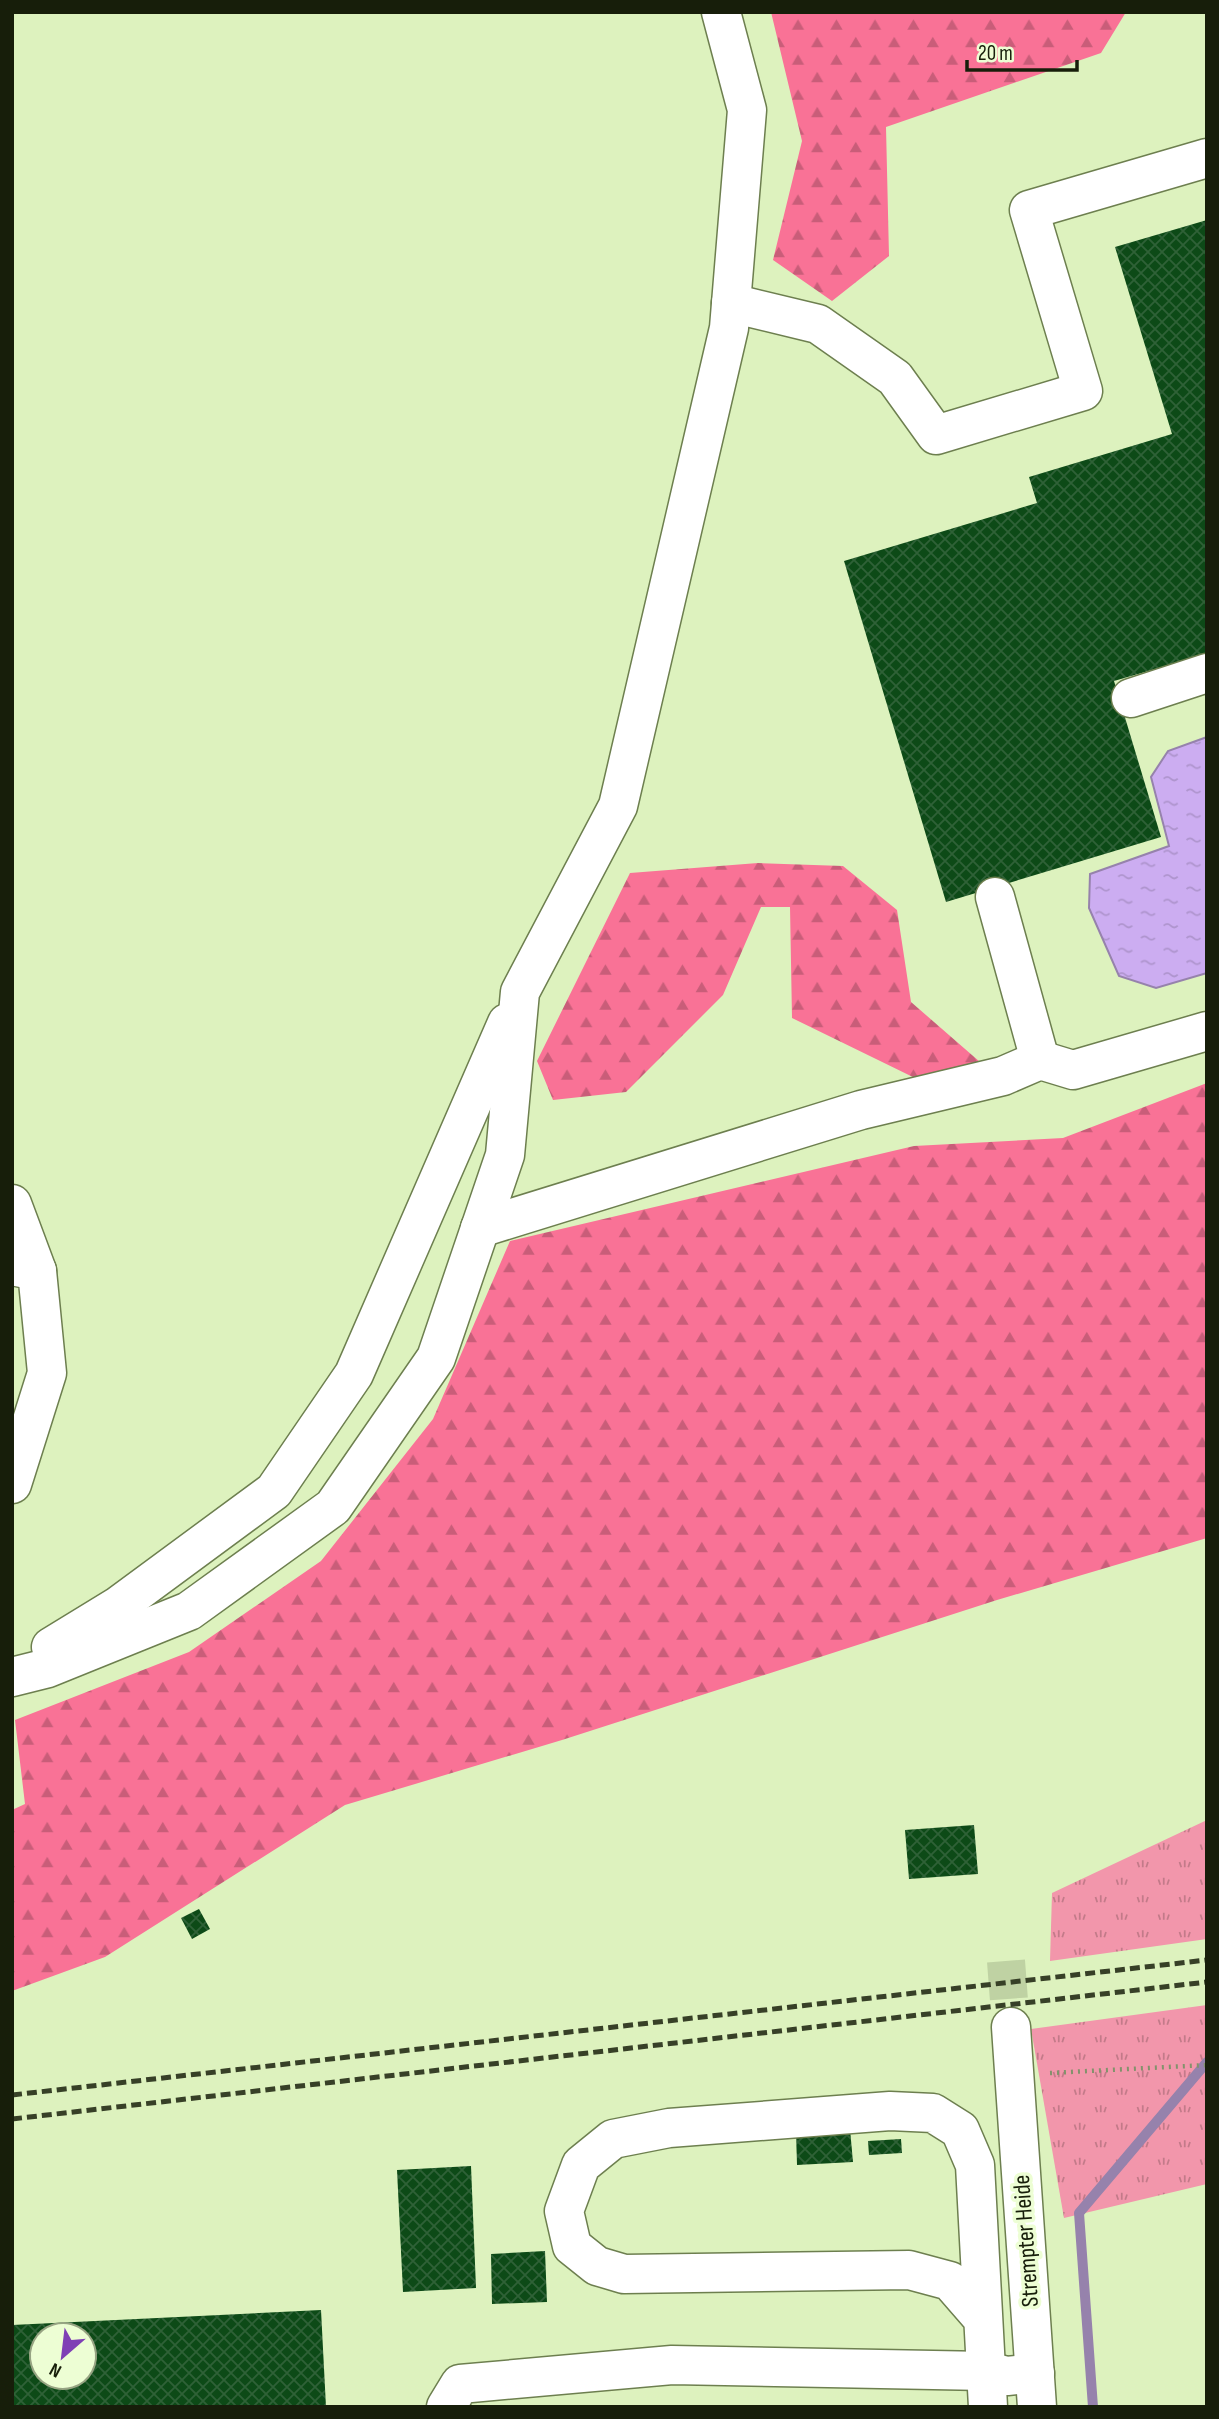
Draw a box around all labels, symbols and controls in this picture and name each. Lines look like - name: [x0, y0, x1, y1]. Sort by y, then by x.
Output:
- scale bar: [967, 28, 1077, 72]
- text: 20 m: [978, 41, 1013, 66]
- street label: Strempter Heide: [1007, 2174, 1045, 2308]
- north arrow: [28, 2321, 98, 2391]
- text: N: [46, 2357, 66, 2382]

